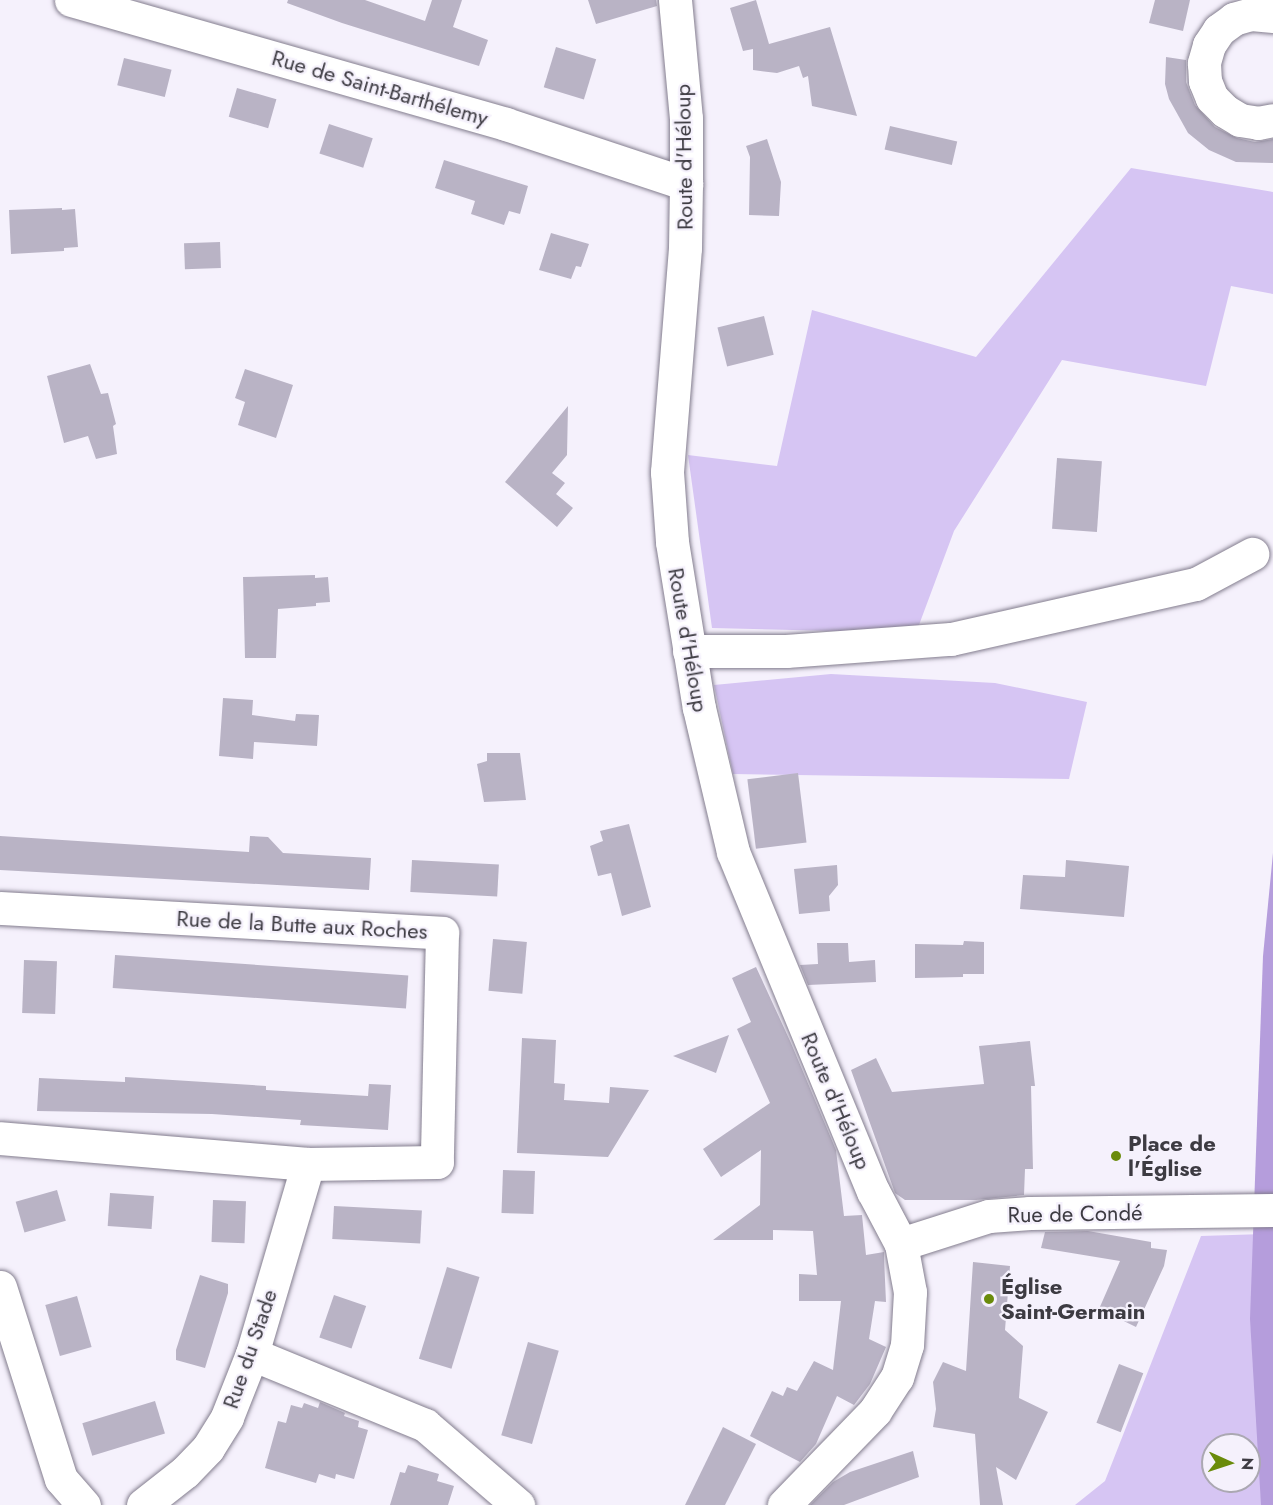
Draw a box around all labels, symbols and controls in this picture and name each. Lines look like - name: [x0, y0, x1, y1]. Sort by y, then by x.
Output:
- street label: Rue de Saint-Barthélemy: [269, 44, 491, 132]
- street label: Route d'Héloup: [670, 84, 698, 230]
- street label: Route d'Héloup: [662, 566, 714, 714]
- street label: Rue de la Butte aux Roches: [176, 905, 428, 945]
- street label: Route d'Héloup: [795, 1029, 877, 1173]
- place label: Place de l'Église: [1128, 1130, 1216, 1182]
- marker: Place de l'Église: [1109, 1149, 1123, 1163]
- street label: Rue de Condé: [1007, 1200, 1143, 1228]
- place label: Église Saint-Germain: [1001, 1273, 1145, 1324]
- street label: Rue du Stade: [217, 1286, 283, 1412]
- marker: Église Saint-Germain: [982, 1292, 996, 1306]
- north arrow: [1201, 1433, 1261, 1493]
- text: N: [1236, 1457, 1259, 1471]

